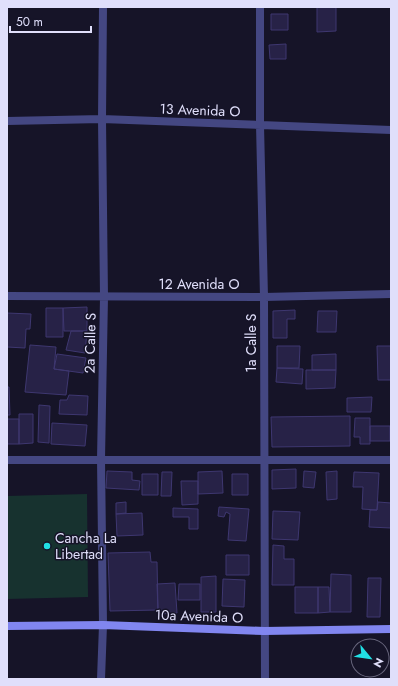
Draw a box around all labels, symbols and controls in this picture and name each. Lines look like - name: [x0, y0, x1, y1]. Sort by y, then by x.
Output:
- scale bar: [10, 8, 91, 34]
- text: 50 m: [16, 13, 43, 31]
- street label: 13 Avenida O: [159, 99, 241, 121]
- street label: 12 Avenida O: [158, 274, 240, 294]
- street label: 2a Calle S: [79, 312, 101, 374]
- street label: 1a Calle S: [241, 313, 261, 373]
- place label: Cancha La Libertad: [55, 528, 117, 564]
- marker: Cancha La Libertad: [42, 541, 52, 551]
- street label: 10a Avenida O: [155, 604, 243, 628]
- north arrow: [350, 638, 390, 678]
- text: N: [370, 655, 388, 671]

